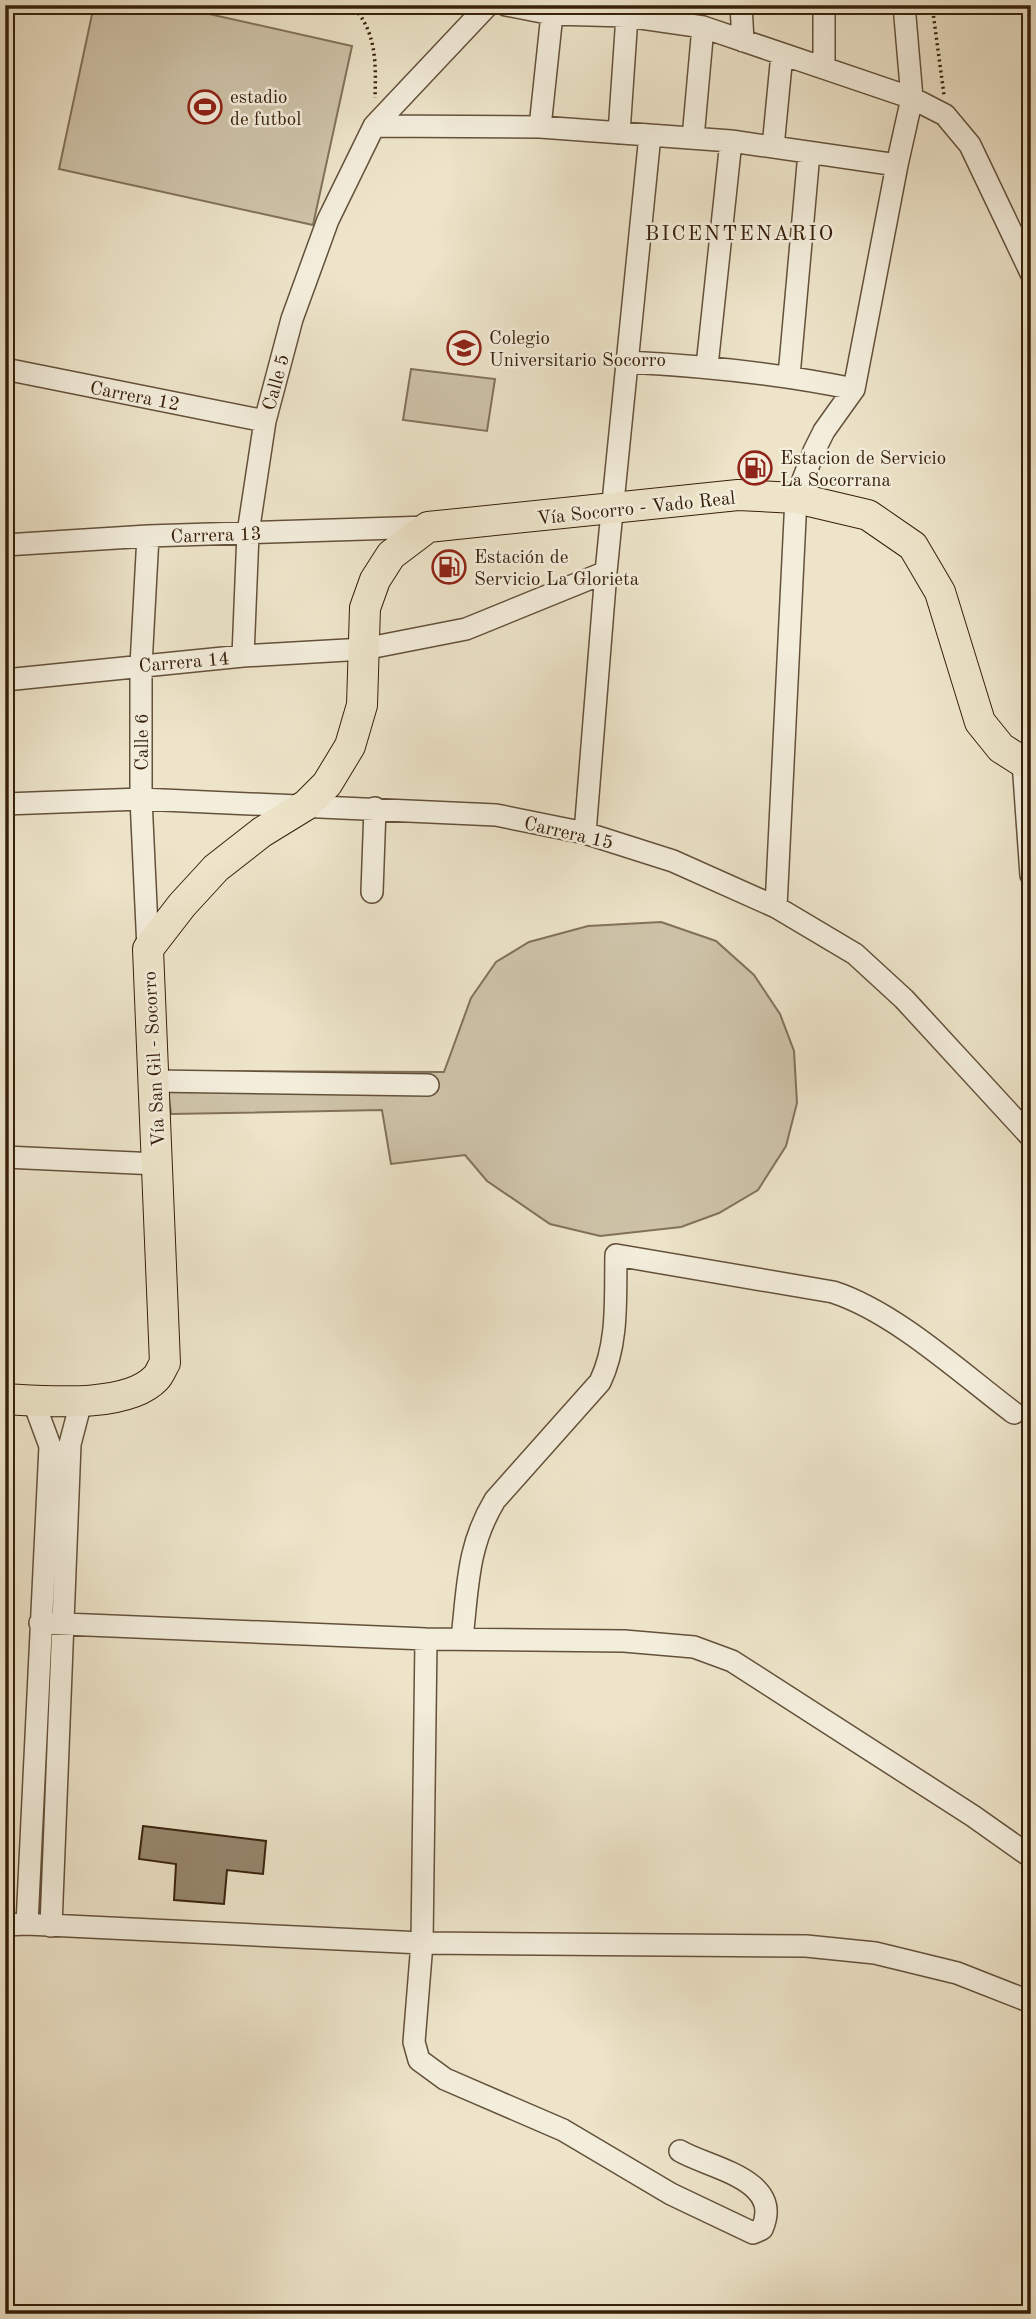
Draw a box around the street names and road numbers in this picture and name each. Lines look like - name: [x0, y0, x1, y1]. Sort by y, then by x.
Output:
- street label: Calle 5: [261, 352, 294, 413]
- street label: Carrera 12: [88, 379, 181, 415]
- street label: Vía Socorro - Vado Real: [536, 490, 736, 529]
- street label: Carrera 13: [170, 525, 262, 548]
- street label: Carrera 14: [138, 650, 230, 677]
- street label: Calle 6: [134, 713, 153, 771]
- street label: Carrera 15: [522, 815, 615, 854]
- street label: Vía San Gil - Socorro: [141, 971, 170, 1147]

